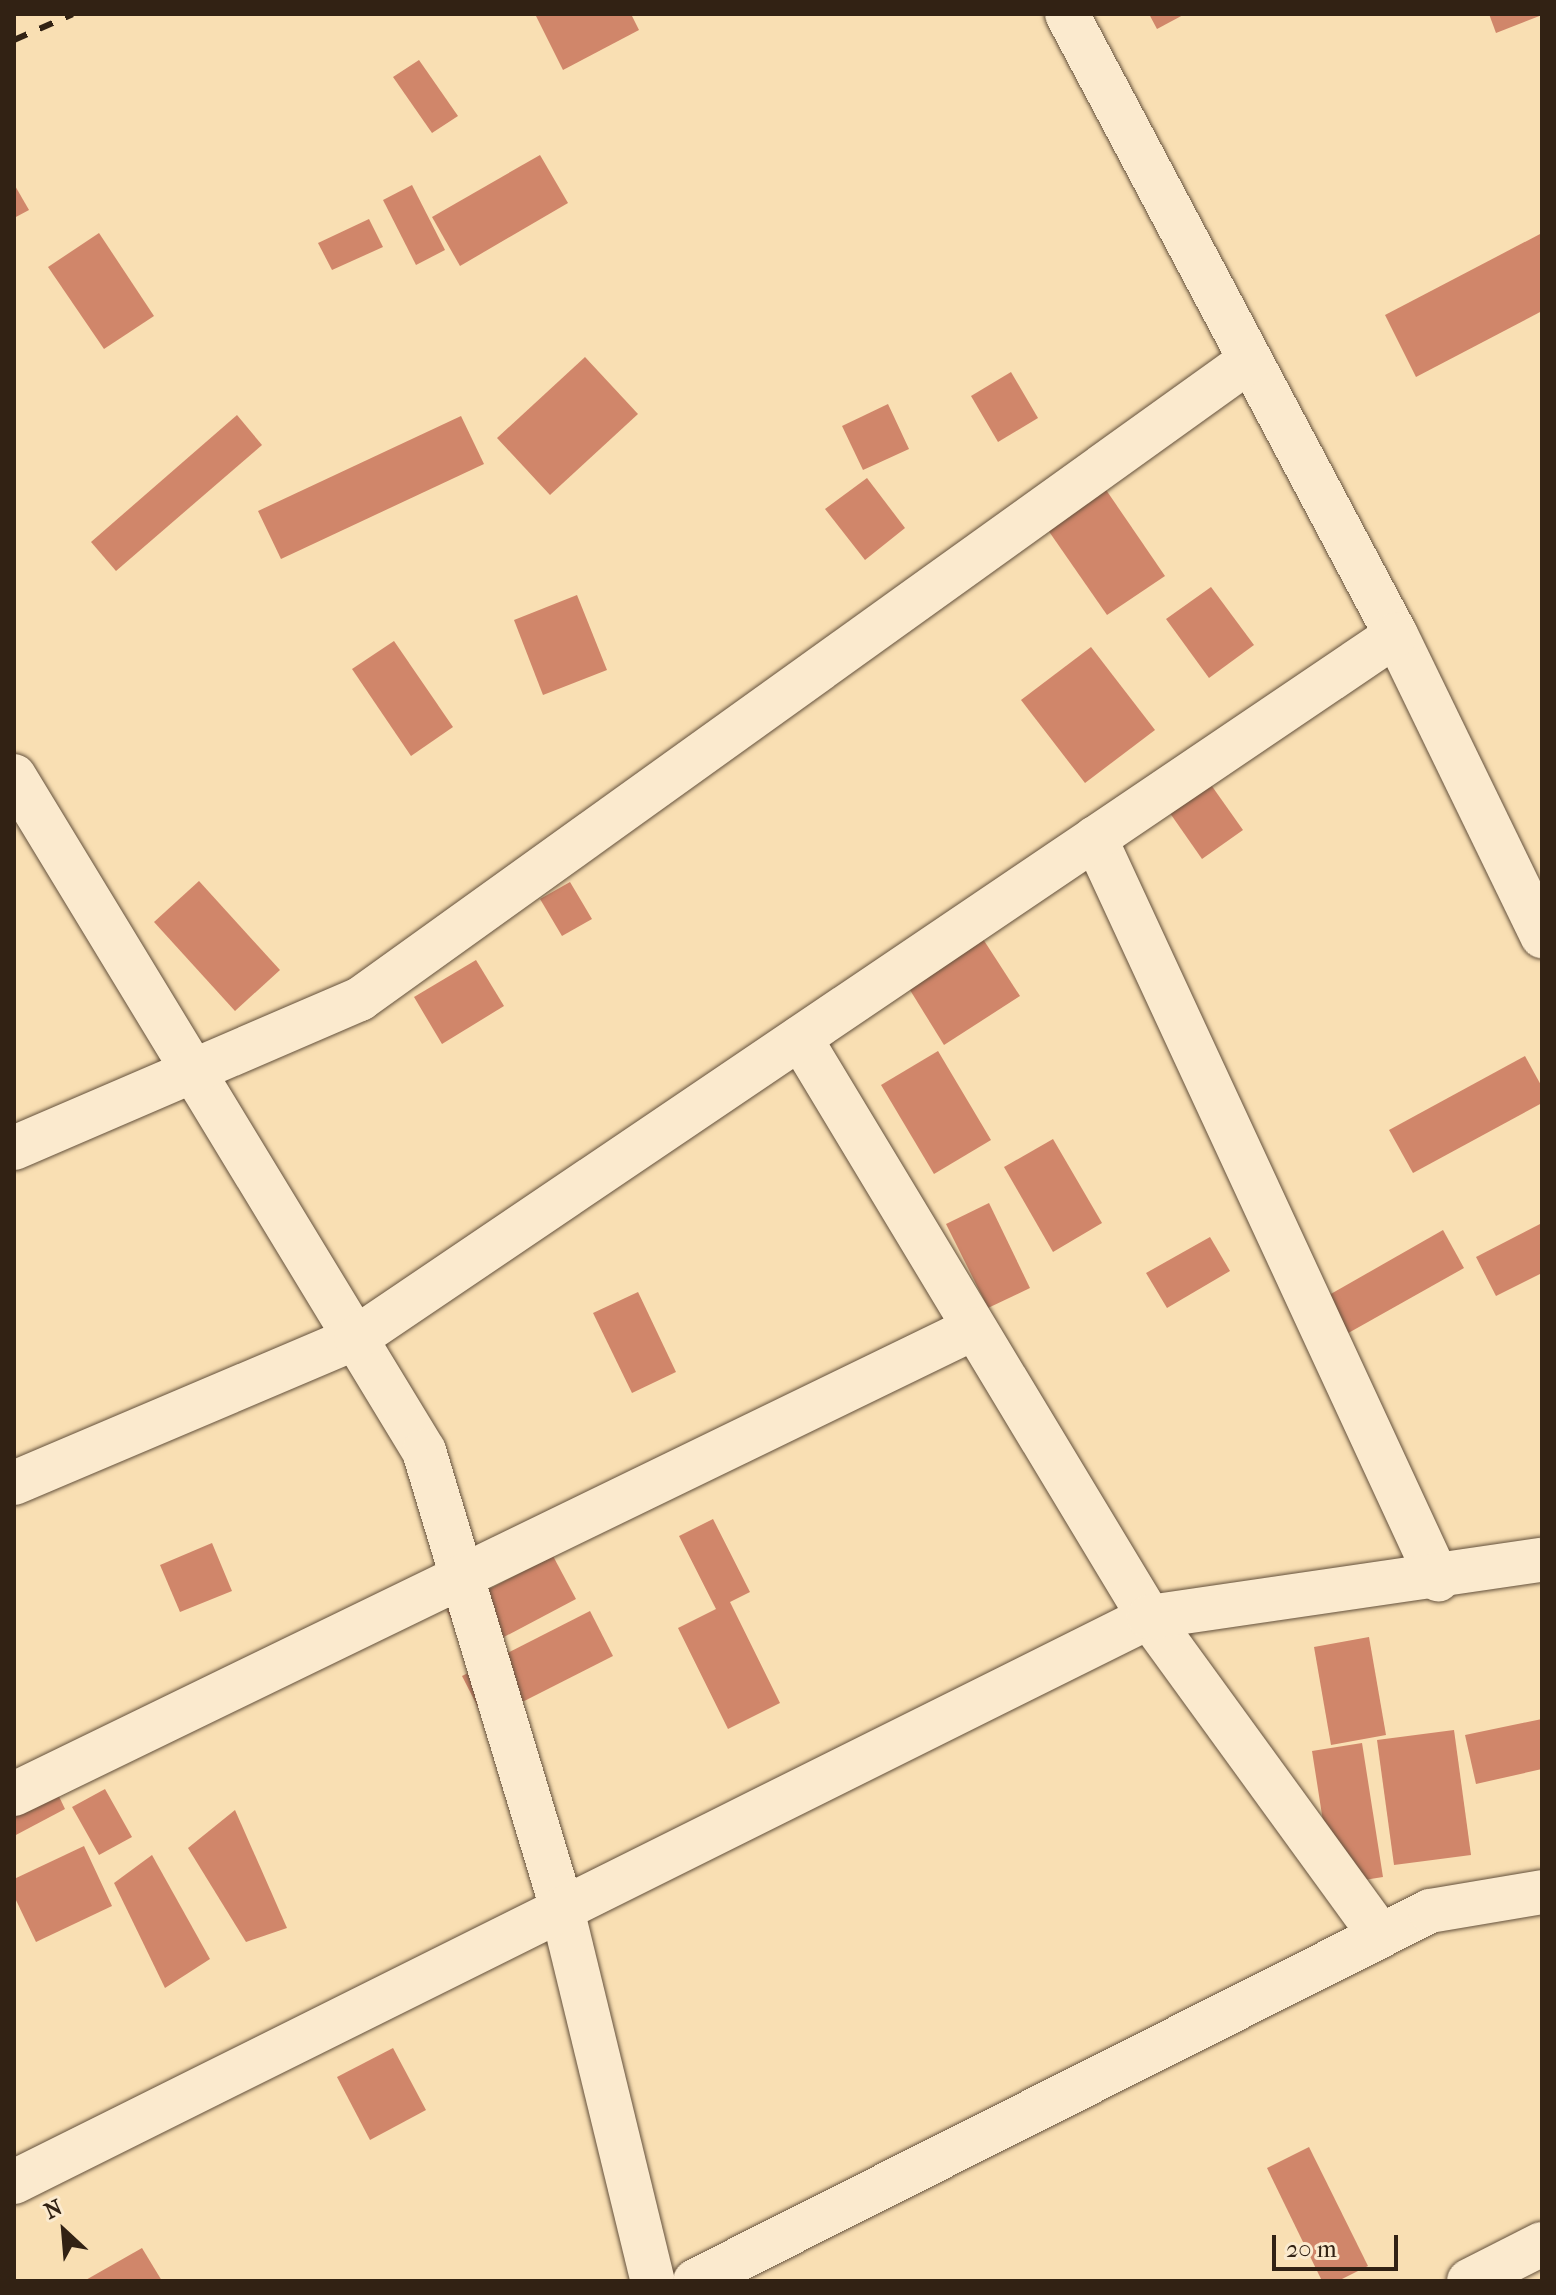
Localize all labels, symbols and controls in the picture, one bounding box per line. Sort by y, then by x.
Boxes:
north arrow [24,2191,104,2271]
text: N [40,2194,67,2225]
scale bar [1276,2219,1402,2269]
text: 20 m [1286,2235,1337,2263]

